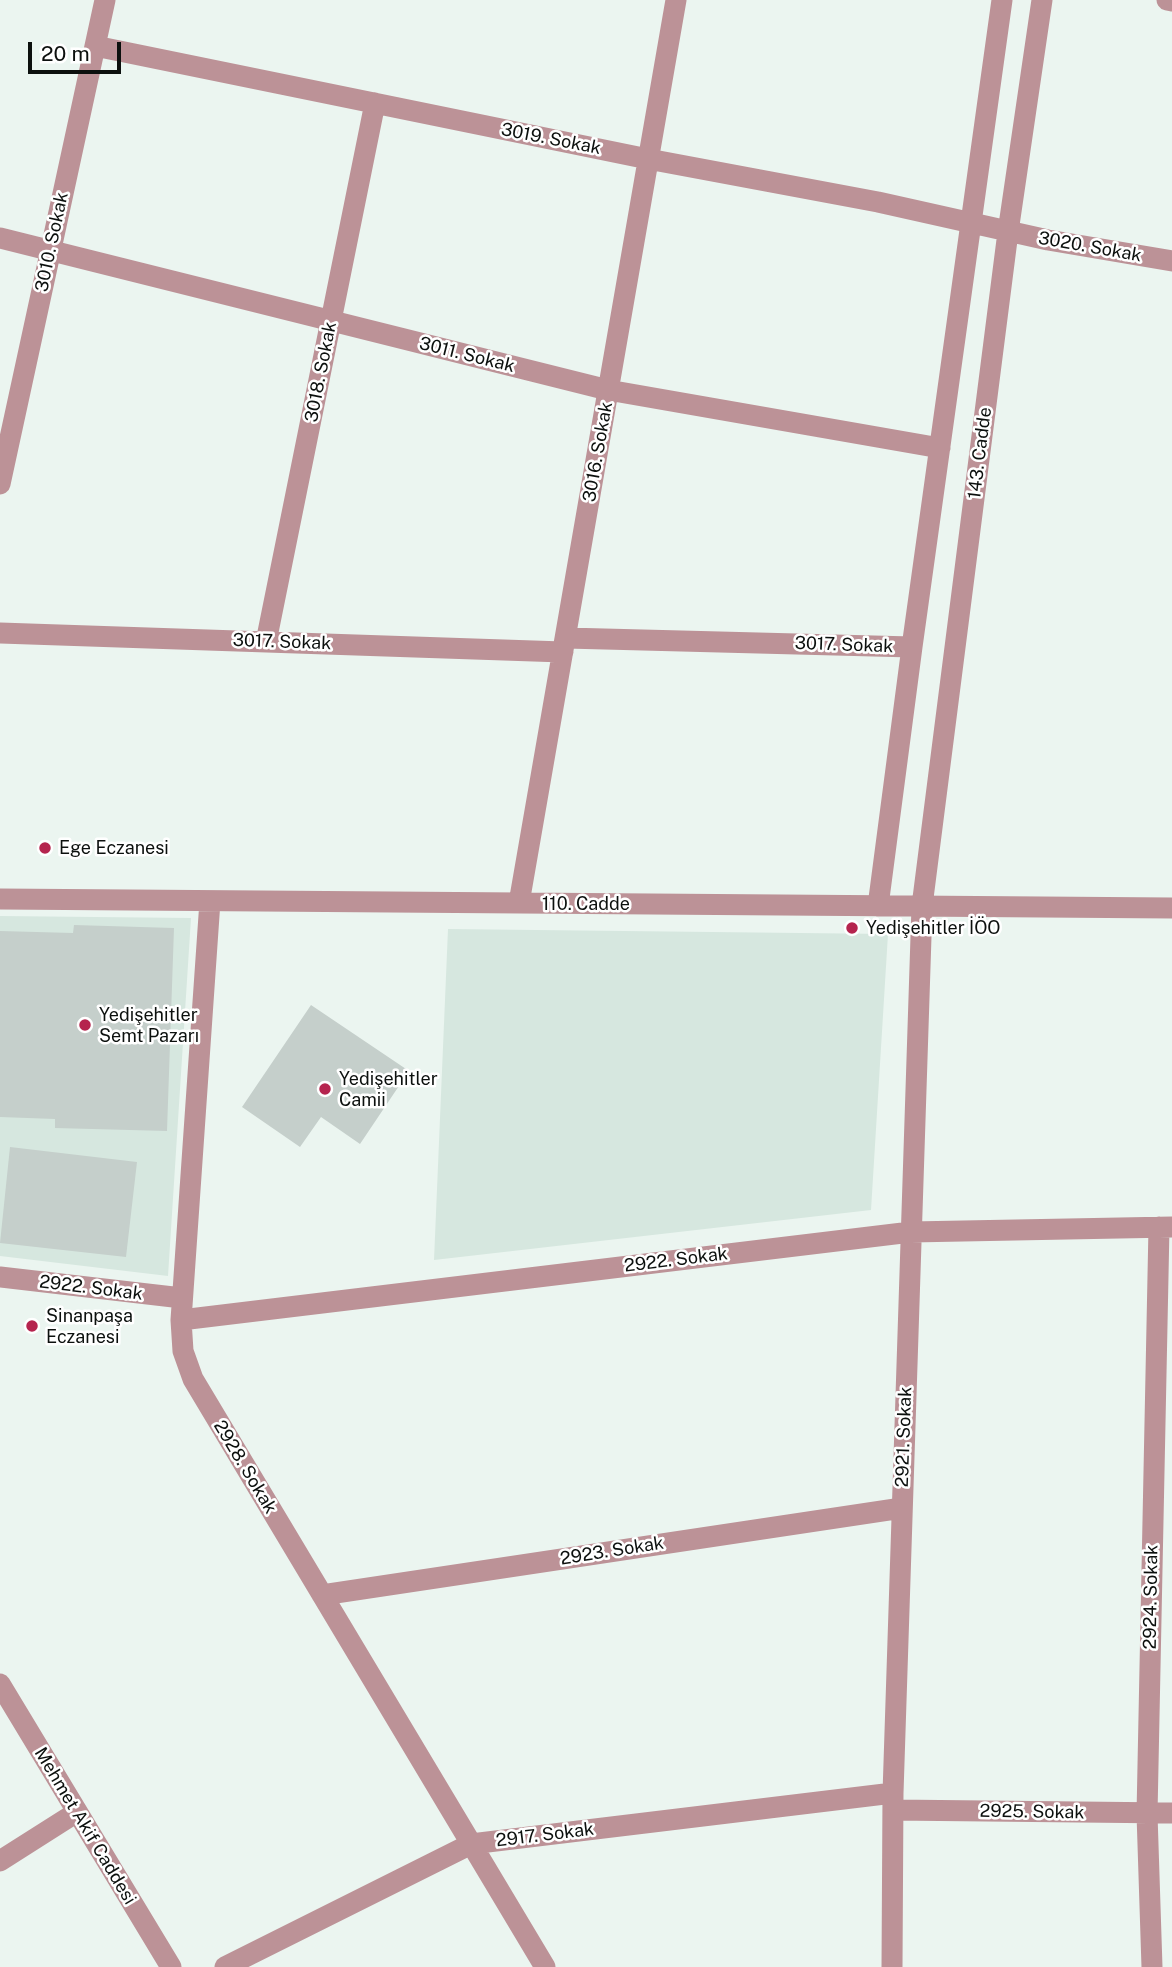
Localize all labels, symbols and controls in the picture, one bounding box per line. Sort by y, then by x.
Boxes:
scale bar [32,28,124,72]
text: 20 m [41,41,90,66]
street label: 3019. Sokak [499,119,603,159]
street label: 3010. Sokak [31,190,73,294]
street label: 3020. Sokak [1037,227,1143,267]
street label: 3018. Sokak [301,320,341,424]
street label: 3011. Sokak [417,333,517,377]
street label: 3016. Sokak [579,400,617,504]
street label: 143. Cadde [964,406,996,500]
street label: 3017. Sokak [232,629,332,655]
street label: 3017. Sokak [794,632,894,658]
place label: Ege Eczanesi [59,837,169,859]
marker: Ege Eczanesi [37,840,53,856]
street label: 110. Cadde [542,893,630,915]
place label: Yedişehitler İÖO [866,917,1001,939]
marker: Yedişehitler İÖO [844,920,860,936]
place label: Yedişehitler Semt Pazarı [99,1004,199,1046]
marker: Yedişehitler Semt Pazarı [77,1017,93,1033]
place label: Yedişehitler Camii [339,1068,438,1110]
marker: Yedişehitler Camii [317,1081,333,1097]
street label: 2922. Sokak [623,1243,729,1277]
street label: 2922. Sokak [38,1271,144,1305]
place label: Sinanpaşa Eczanesi [46,1305,133,1348]
marker: Sinanpaşa Eczanesi [24,1318,40,1334]
street label: 2921. Sokak [891,1386,917,1488]
street label: 2928. Sokak [209,1416,281,1518]
street label: 2923. Sokak [559,1532,665,1570]
street label: 2924. Sokak [1139,1545,1163,1649]
street label: Mehmet Akif Caddesi [30,1744,140,1908]
street label: 2925. Sokak [979,1800,1085,1824]
street label: 2917. Sokak [495,1818,595,1852]

